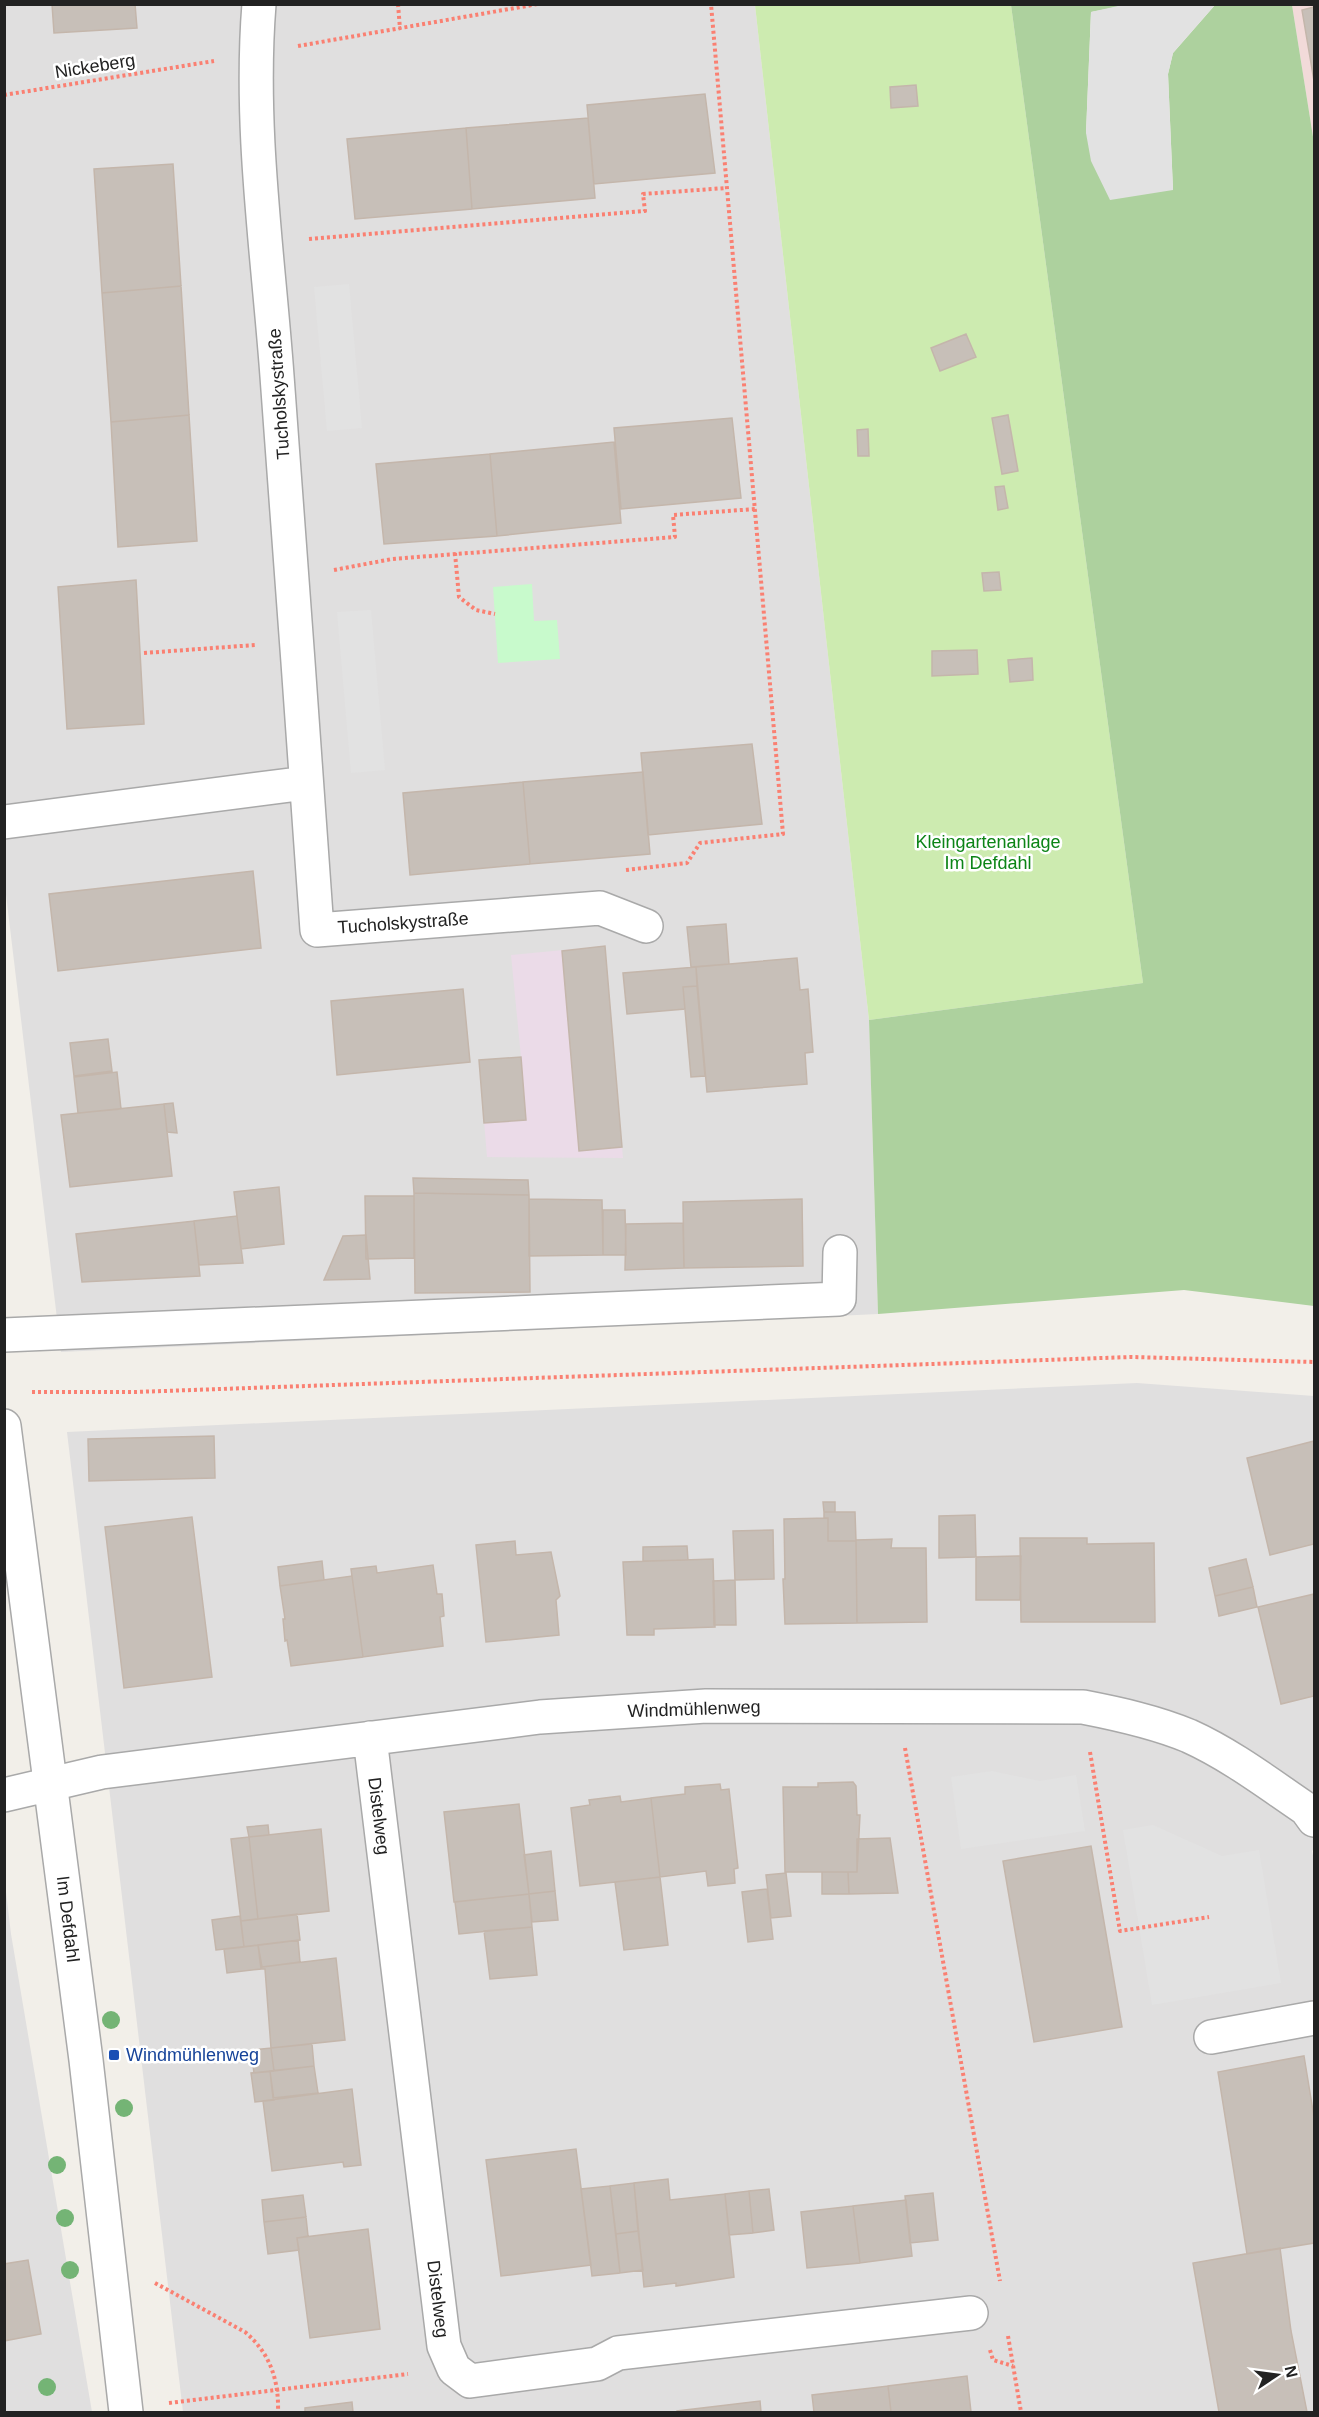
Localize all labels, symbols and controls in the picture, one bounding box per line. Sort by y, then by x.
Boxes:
street label: Nickeberg [53,50,137,82]
street label: Tucholskystraße [264,328,294,460]
park label: Kleingartenanlage Im Defdahl [915,832,1061,873]
street label: Tucholskystraße [337,908,469,938]
street label: Windmühlenweg [627,1697,761,1721]
street label: Distelweg [364,1776,394,1856]
street label: Im Defdahl [53,1875,83,1963]
place label: Windmühlenweg [126,2045,259,2065]
marker: Windmühlenweg [107,2048,121,2062]
street label: Distelweg [423,2259,453,2339]
north arrow [1247,2345,1307,2405]
text: N [1282,2364,1301,2379]

